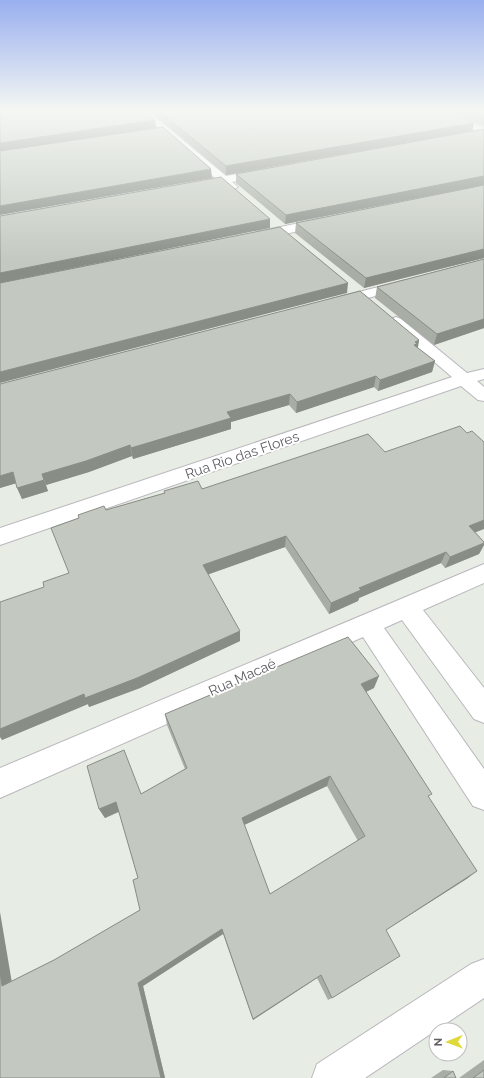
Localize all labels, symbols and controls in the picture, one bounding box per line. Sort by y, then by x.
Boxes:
street label: Rua Rio das Flores [183,428,301,482]
street label: Rua Macaé [206,655,278,699]
north arrow [428,1022,468,1062]
text: N [432,1038,445,1046]

